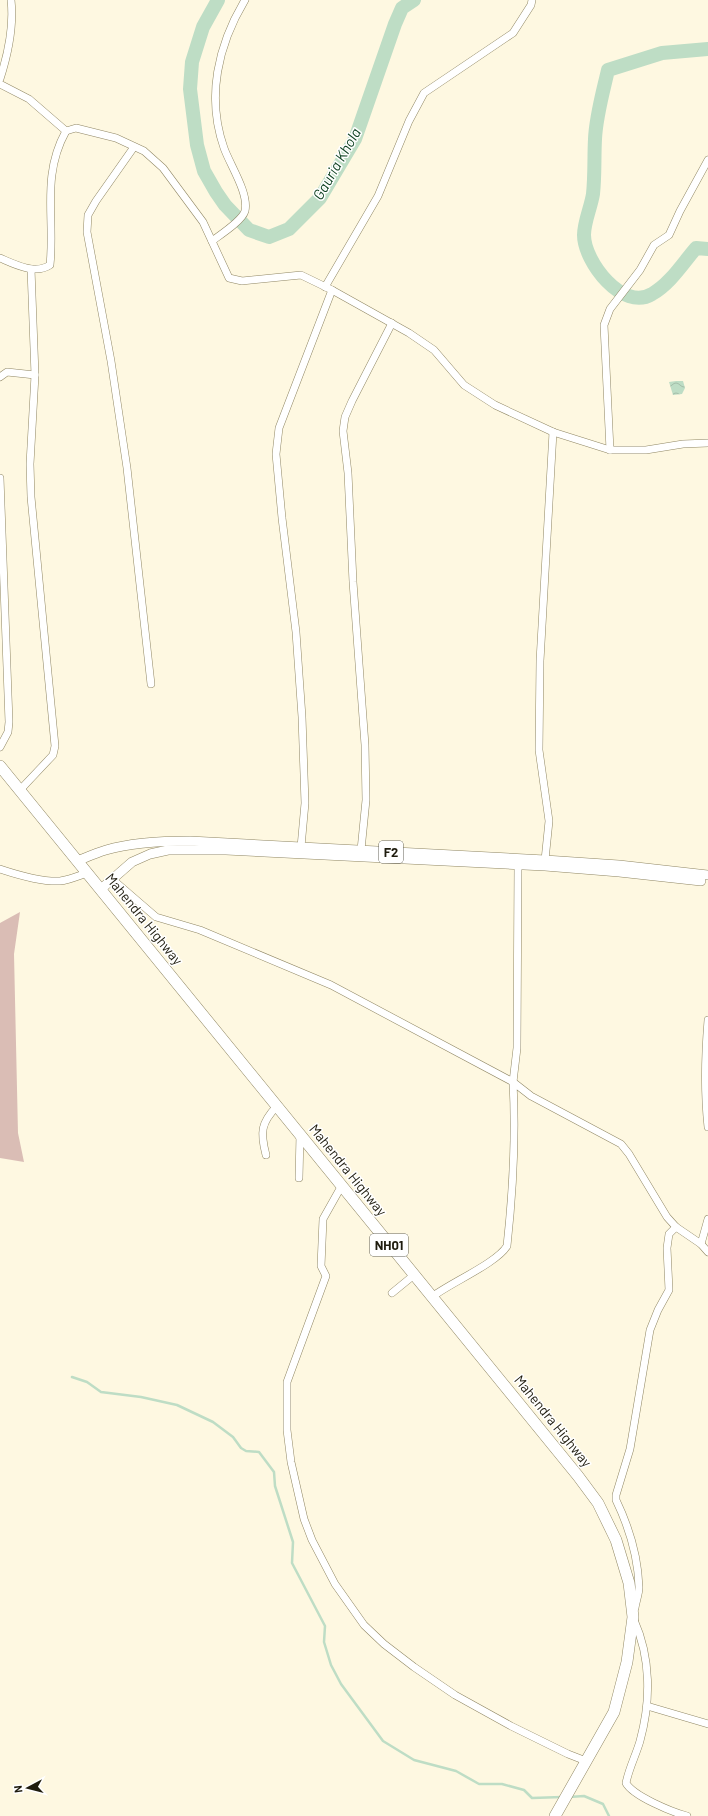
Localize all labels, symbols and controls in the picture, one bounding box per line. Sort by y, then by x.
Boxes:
water label: Gauria Khola [308,124,364,203]
road number: F2 [379,841,403,863]
street label: Mahendra Highway [102,869,187,968]
street label: Mahendra Highway [306,1120,391,1219]
road number: NH01 [370,1234,408,1256]
street label: Mahendra Highway [511,1371,596,1470]
north arrow [8,1768,48,1808]
text: N [11,1785,24,1794]

